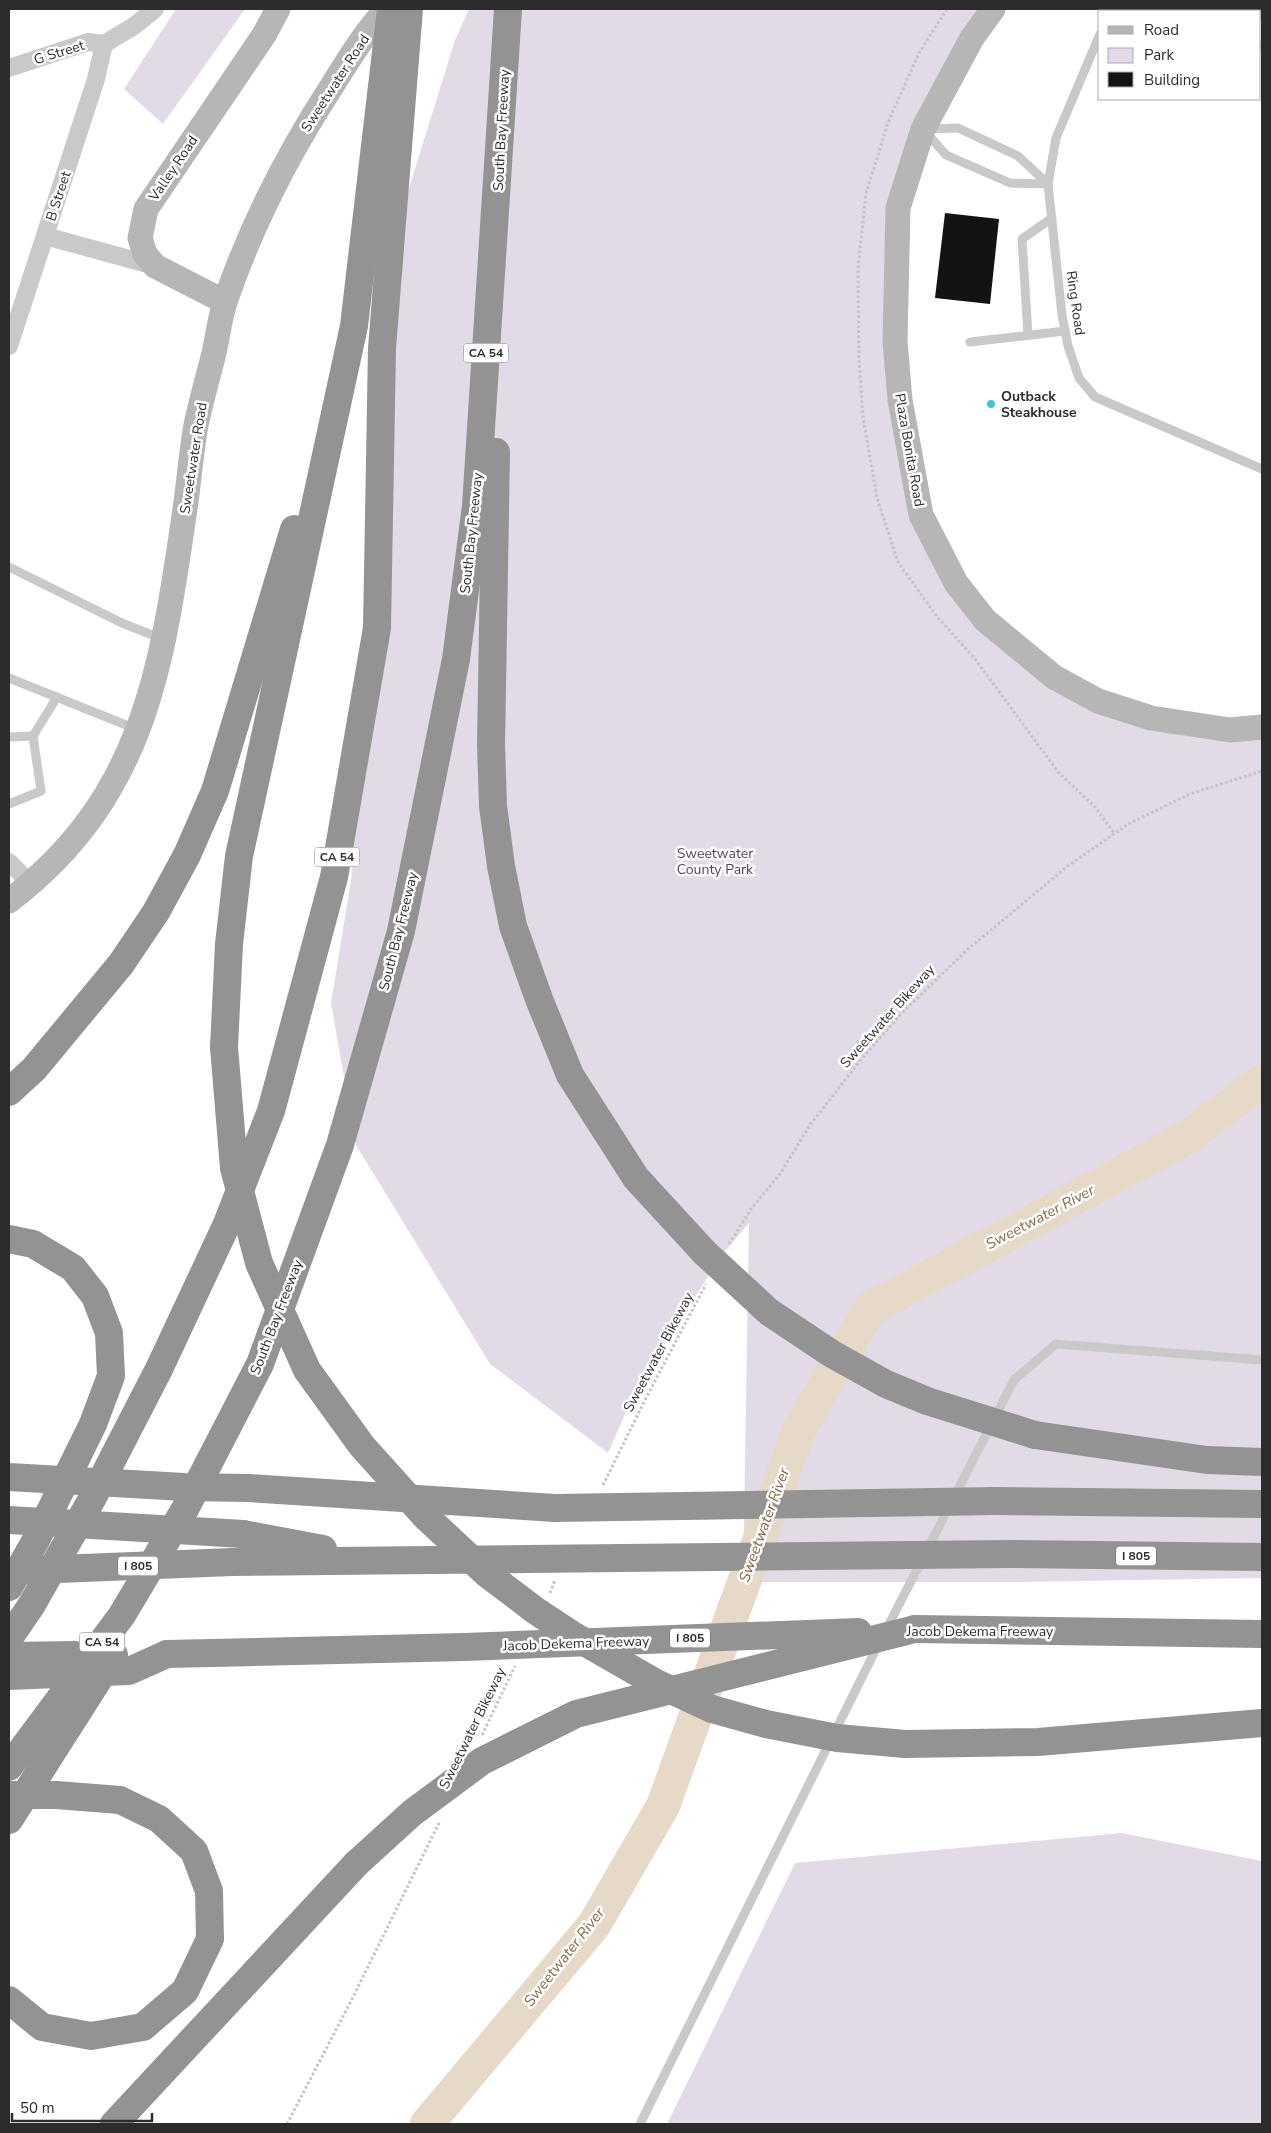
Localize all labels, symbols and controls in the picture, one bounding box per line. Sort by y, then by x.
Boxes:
legend [1098,10,1261,100]
text: Road [1144,20,1179,40]
street label: Sweetwater Road [297,31,374,136]
street label: G Street [32,36,87,69]
text: Park [1144,45,1174,65]
street label: South Bay Freeway [489,68,514,191]
text: Building [1144,70,1200,90]
street label: Valley Road [144,132,202,206]
street label: B Street [42,169,75,223]
street label: Ring Road [1062,270,1089,337]
road number: CA 54 [464,343,508,362]
place label: Outback Steakhouse [1001,387,1077,422]
street label: Plaza Bonita Road [890,392,929,508]
marker: Outback Steakhouse [985,398,997,410]
street label: Sweetwater Road [175,401,212,515]
street label: South Bay Freeway [456,471,487,595]
park label: Sweetwater County Park [677,844,754,879]
road number: CA 54 [314,848,360,866]
street label: South Bay Freeway [375,869,423,992]
street label: Sweetwater Bikeway [836,960,939,1072]
water label: Sweetwater River [982,1180,1098,1254]
street label: South Bay Freeway [246,1256,307,1377]
street label: Sweetwater Bikeway [619,1288,698,1415]
water label: Sweetwater River [734,1465,794,1585]
road number: I 805 [1116,1546,1156,1565]
road number: I 805 [118,1556,158,1575]
street label: Jacob Dekema Freeway [906,1622,1054,1641]
road number: I 805 [670,1629,710,1648]
street label: Jacob Dekema Freeway [502,1631,650,1656]
road number: CA 54 [80,1632,124,1651]
street label: Sweetwater Bikeway [435,1664,511,1792]
water label: Sweetwater River [519,1903,609,2011]
scale bar [12,2090,152,2122]
text: 50 m [20,2098,55,2118]

